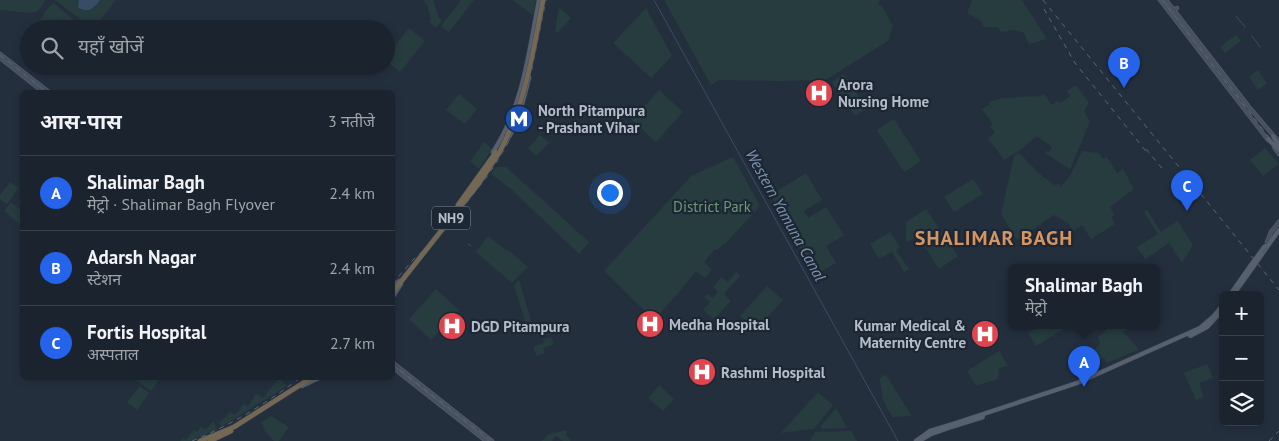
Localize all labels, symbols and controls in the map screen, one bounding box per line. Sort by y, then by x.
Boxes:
search box [20,20,395,75]
icon: search [38,34,66,62]
text: यहाँ खोजें [78,34,144,58]
pin: B [1108,47,1140,88]
place label: Arora Nursing Home [838,75,929,111]
hospital icon: Arora Nursing Home [804,78,834,108]
place label: North Pitampura - Prashant Vihar [538,101,645,137]
metro station icon: North Pitampura - Prashant Vihar [504,104,534,134]
text: आस-पास [40,108,122,135]
text: 3 नतीजे [328,111,375,131]
water label: Western Yamuna Canal [741,145,831,285]
text: Shalimar Bagh [87,170,205,194]
pin: C [1171,170,1203,211]
your location [597,180,623,206]
text: A [51,183,61,203]
text: 2.4 km [329,183,375,203]
text: मेट्रो · Shalimar Bagh Flyover [87,194,275,214]
park label: District Park [673,197,752,216]
road number: NH9 [432,207,470,230]
district label: SHALIMAR BAGH [915,225,1073,251]
text: Adarsh Nagar [87,245,196,269]
text: B [51,258,61,278]
text: 2.4 km [329,258,375,278]
popup [1008,264,1160,329]
text: स्टेशन [87,269,121,289]
text: Shalimar Bagh [1025,273,1143,297]
map controls [1219,291,1264,426]
button: + [1219,291,1264,336]
text: मेट्रो [1025,297,1047,317]
hospital icon: Medha Hospital [635,309,665,339]
hospital icon: DGD Pitampura [437,311,467,341]
place label: Medha Hospital [669,315,770,334]
place label: Kumar Medical & Maternity Centre [854,316,966,352]
place label: DGD Pitampura [471,317,569,336]
hospital icon: Kumar Medical & Maternity Centre [970,319,1000,349]
text: Fortis Hospital [87,320,206,344]
text: C [52,333,60,353]
text: 2.7 km [330,333,375,353]
button: − [1219,336,1264,381]
text: अस्पताल [87,344,139,364]
pin: A [1068,346,1100,387]
hospital icon: Rashmi Hospital [687,357,717,387]
place label: Rashmi Hospital [721,363,826,382]
button: layers [1219,381,1264,426]

